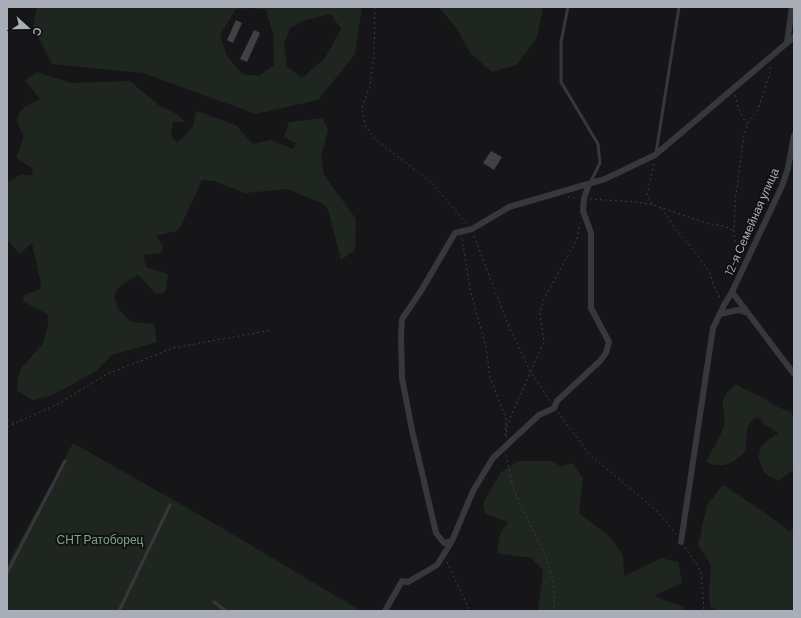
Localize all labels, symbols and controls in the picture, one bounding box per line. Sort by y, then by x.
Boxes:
north arrow [8,8,48,48]
text: С [30,26,45,38]
street label: 12-я Семейная улица [721,165,782,278]
park label: СНТ Ратоборец [57,532,144,547]

